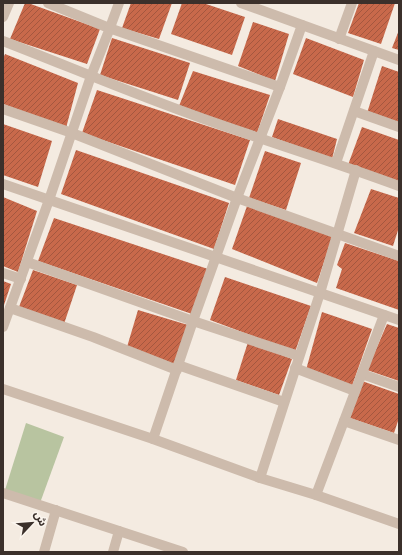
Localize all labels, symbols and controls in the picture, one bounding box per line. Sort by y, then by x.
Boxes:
north arrow [12,503,52,543]
text: ش [31,509,50,528]

